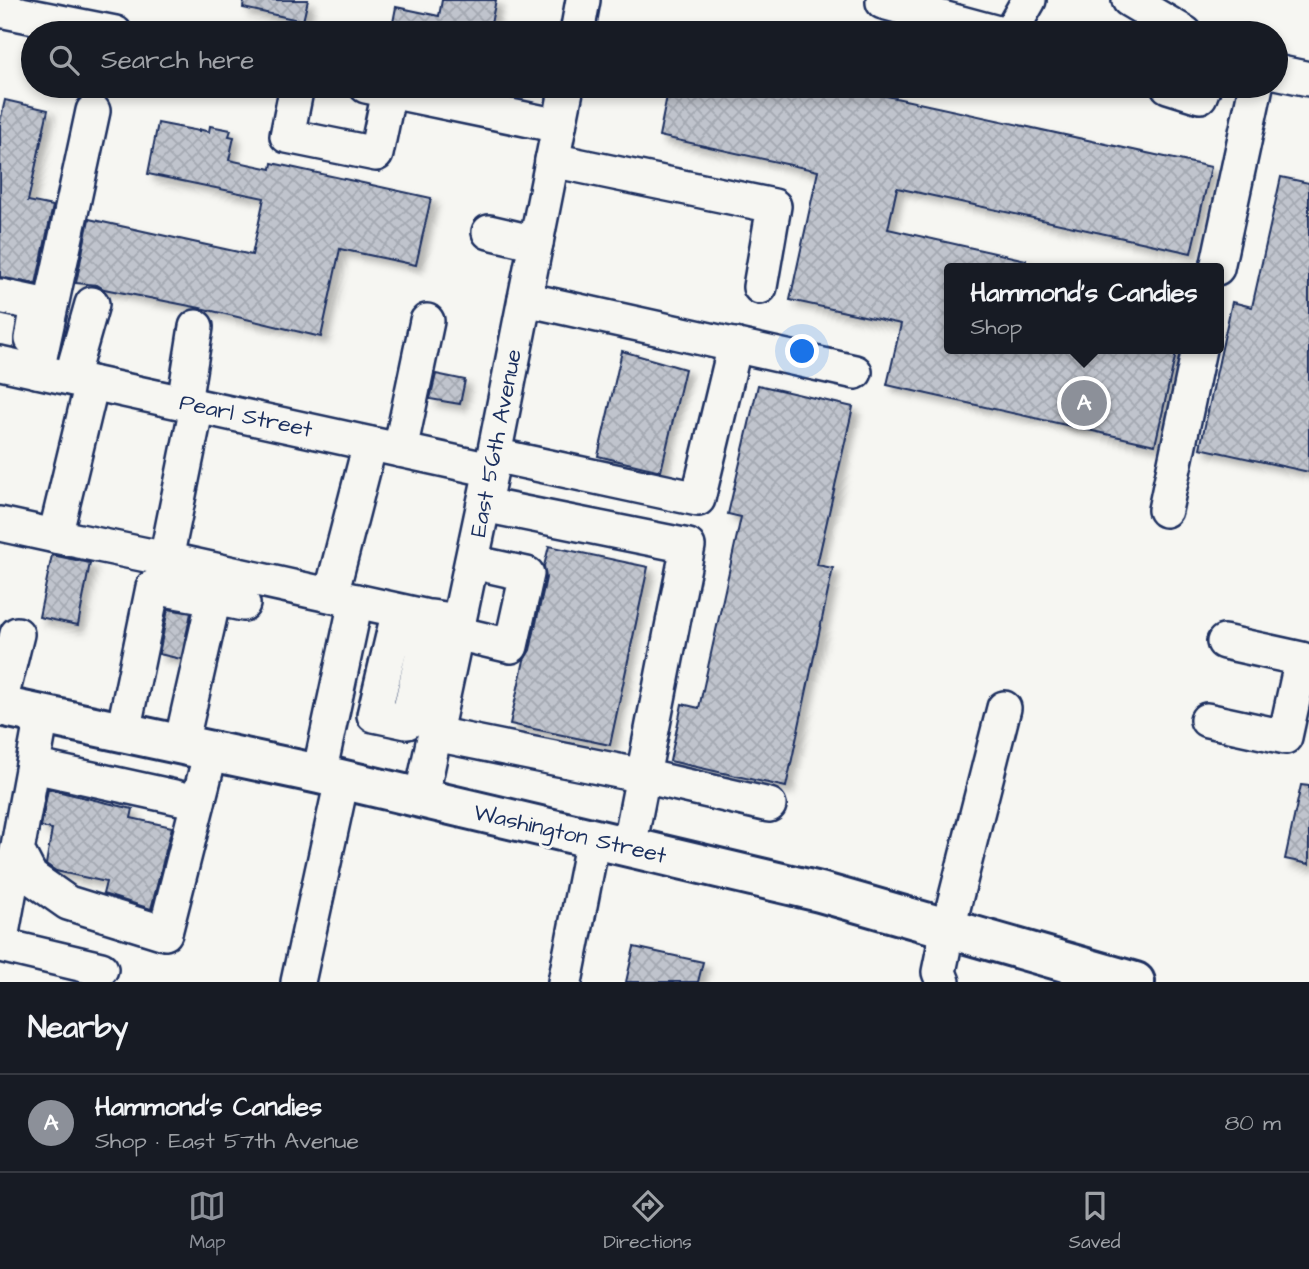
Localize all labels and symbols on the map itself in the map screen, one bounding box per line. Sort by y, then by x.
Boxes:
your location [785,334,819,368]
street label: East 56th Avenue [462,346,530,540]
pin: A [1061,377,1107,429]
street label: Pearl Street [177,386,316,446]
street label: Washington Street [470,796,670,873]

